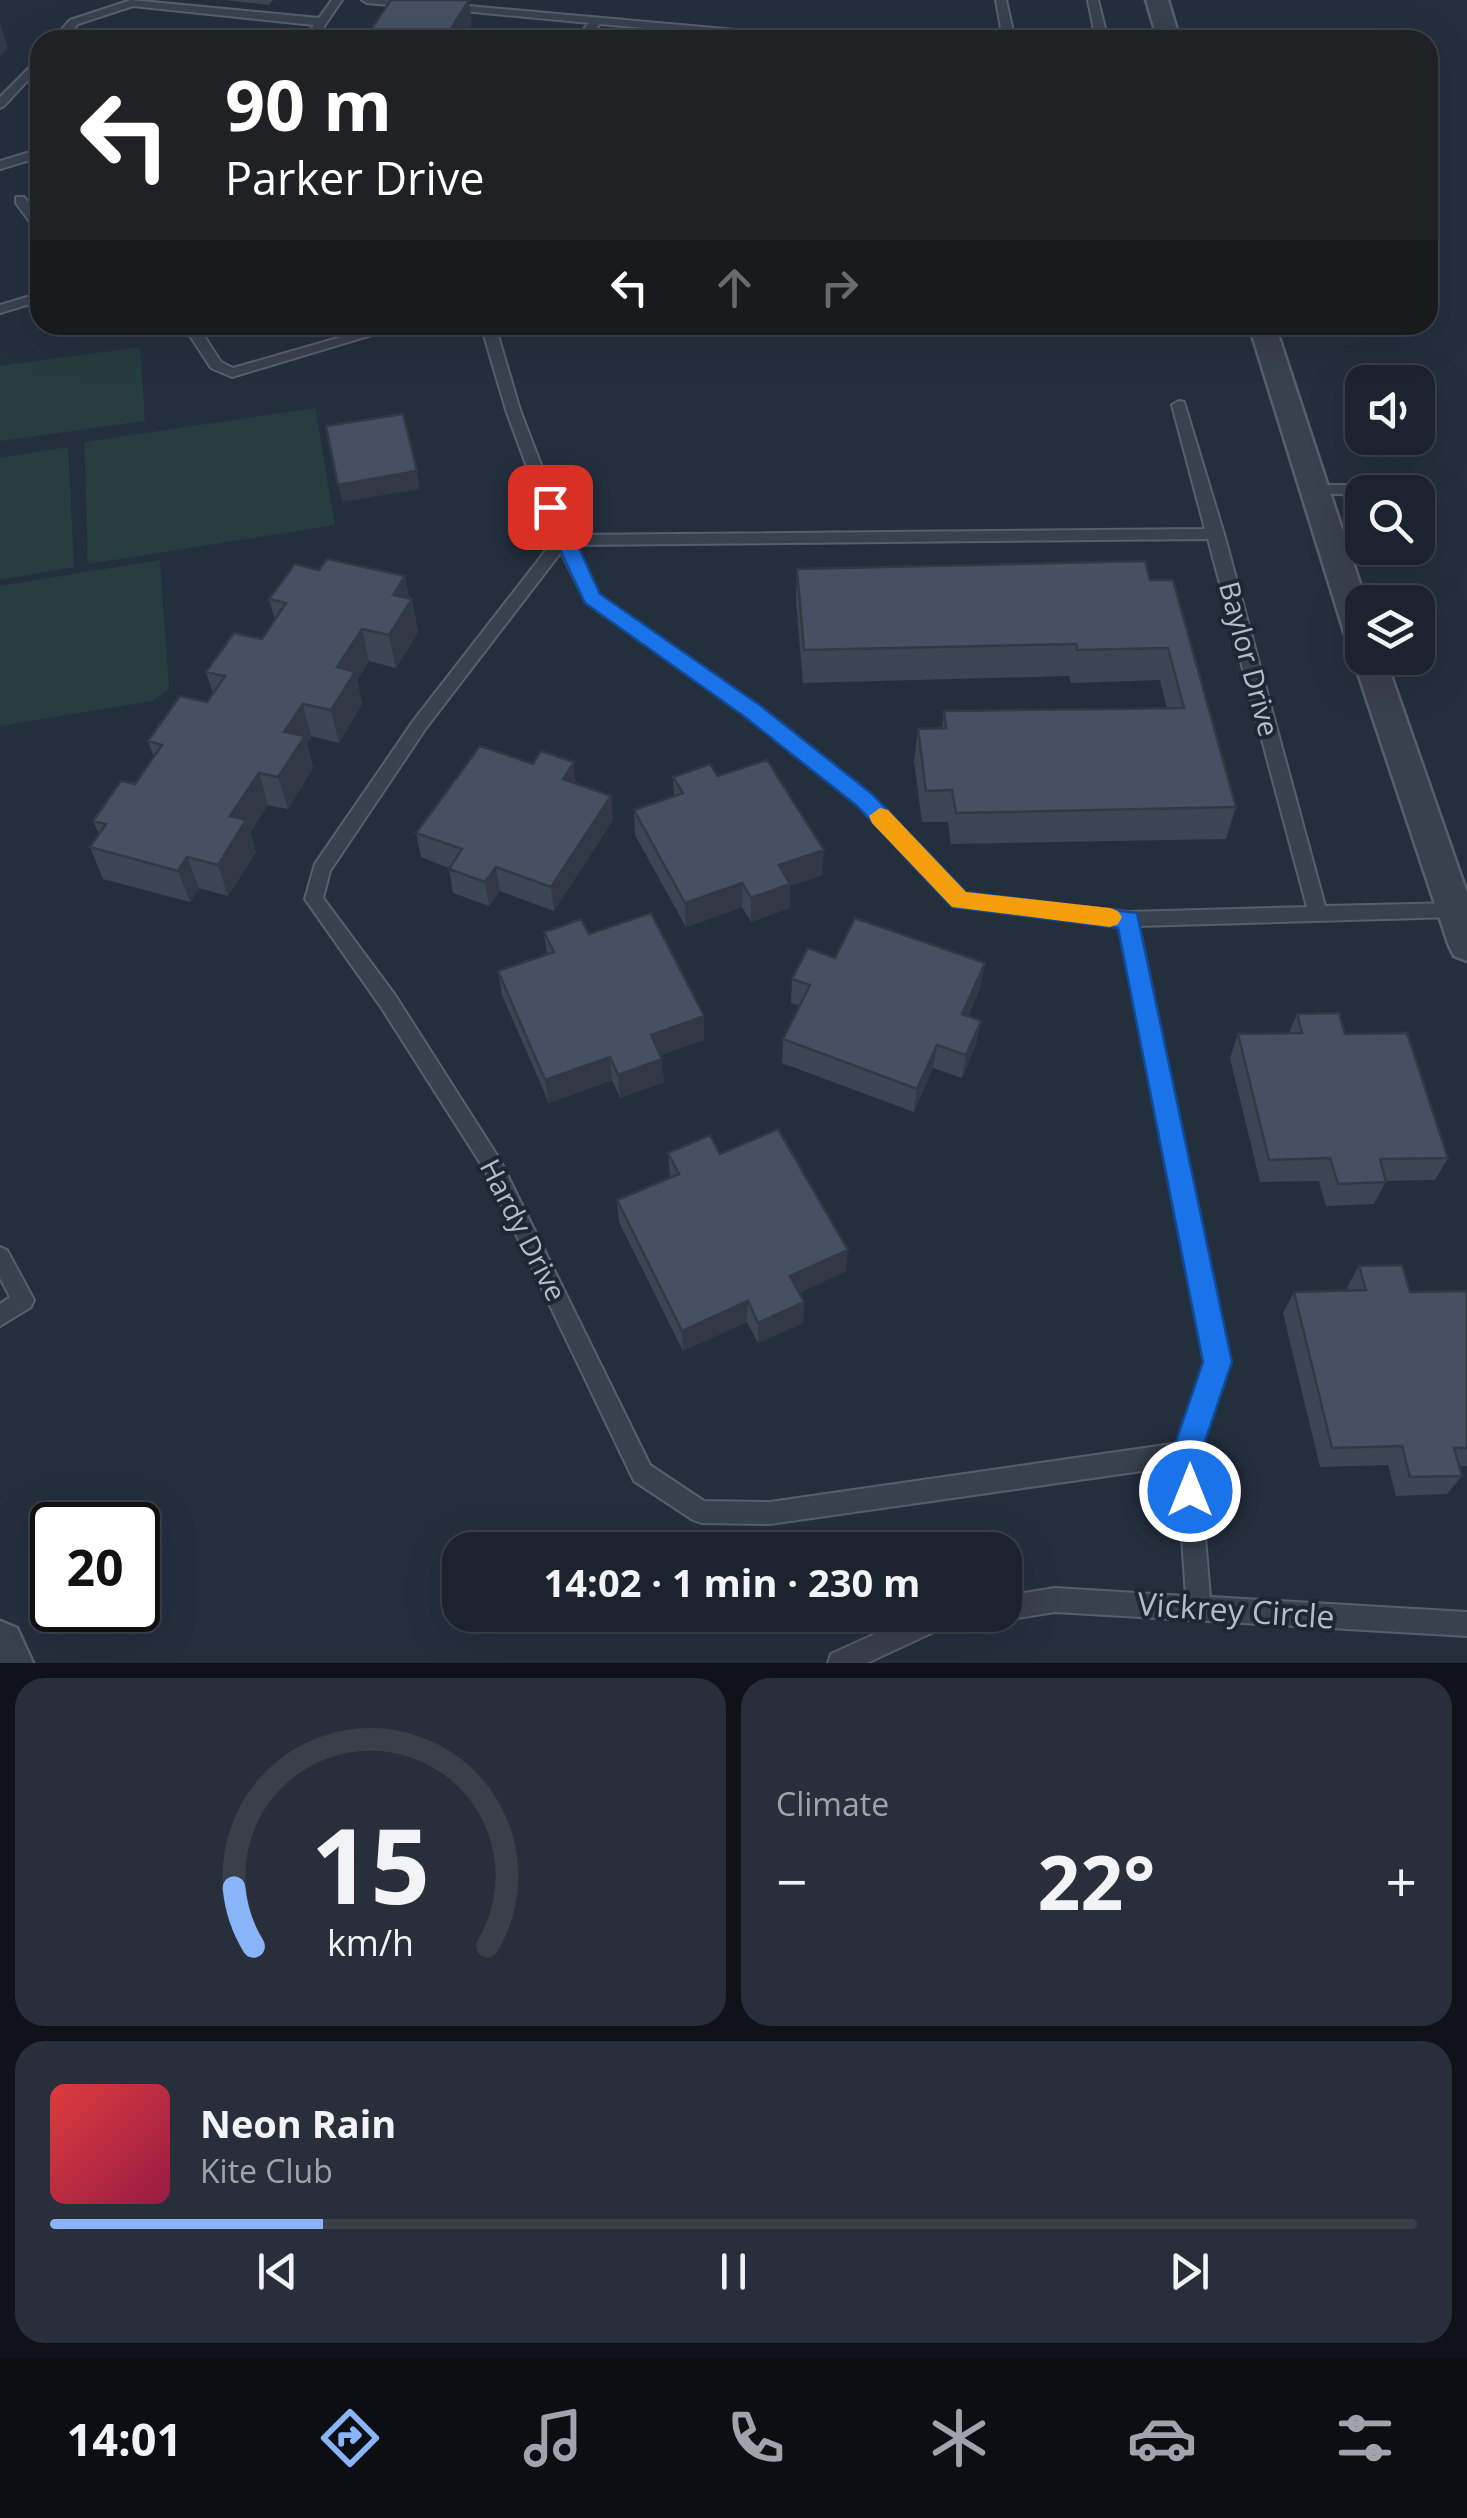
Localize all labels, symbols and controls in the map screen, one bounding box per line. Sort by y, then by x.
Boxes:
text: 90 m [225,56,392,152]
icon: left [60,70,190,200]
text: Parker Drive [225,147,485,208]
icon: left [602,260,657,315]
icon: ahead [707,260,762,315]
icon: right [812,260,867,315]
map controls [1345,365,1435,675]
button: sound [1345,365,1435,455]
pin [508,465,593,550]
button: search [1345,475,1435,565]
icon: arrive [523,480,578,535]
street label: Baylor Drive [1211,577,1289,740]
button: layers [1345,585,1435,675]
street label: Hardy Drive [472,1152,576,1307]
position arrow [1138,1439,1242,1543]
speed limit sign: 20 [30,1502,160,1632]
text: 14:02 · 1 min · 230 m [544,1556,920,1608]
street label: Vickrey Circle [1136,1581,1336,1638]
text: Climate [776,1782,889,1825]
text: 15 [311,1793,430,1934]
text: 22° [1038,1830,1155,1932]
text: − [776,1843,807,1918]
text: + [1386,1843,1417,1918]
text: km/h [327,1918,414,1966]
text: Neon Rain [200,2097,396,2149]
text: Kite Club [200,2149,333,2192]
icon: previous [250,2244,305,2299]
icon: pause [706,2244,761,2299]
icon: next [1162,2244,1217,2299]
icon: directions [315,2403,385,2473]
icon: music [518,2403,588,2473]
icon: phone [721,2403,791,2473]
icon: climate [924,2403,994,2473]
icon: car [1127,2403,1197,2473]
icon: filters [1330,2403,1400,2473]
text: 14:01 [67,2408,182,2469]

